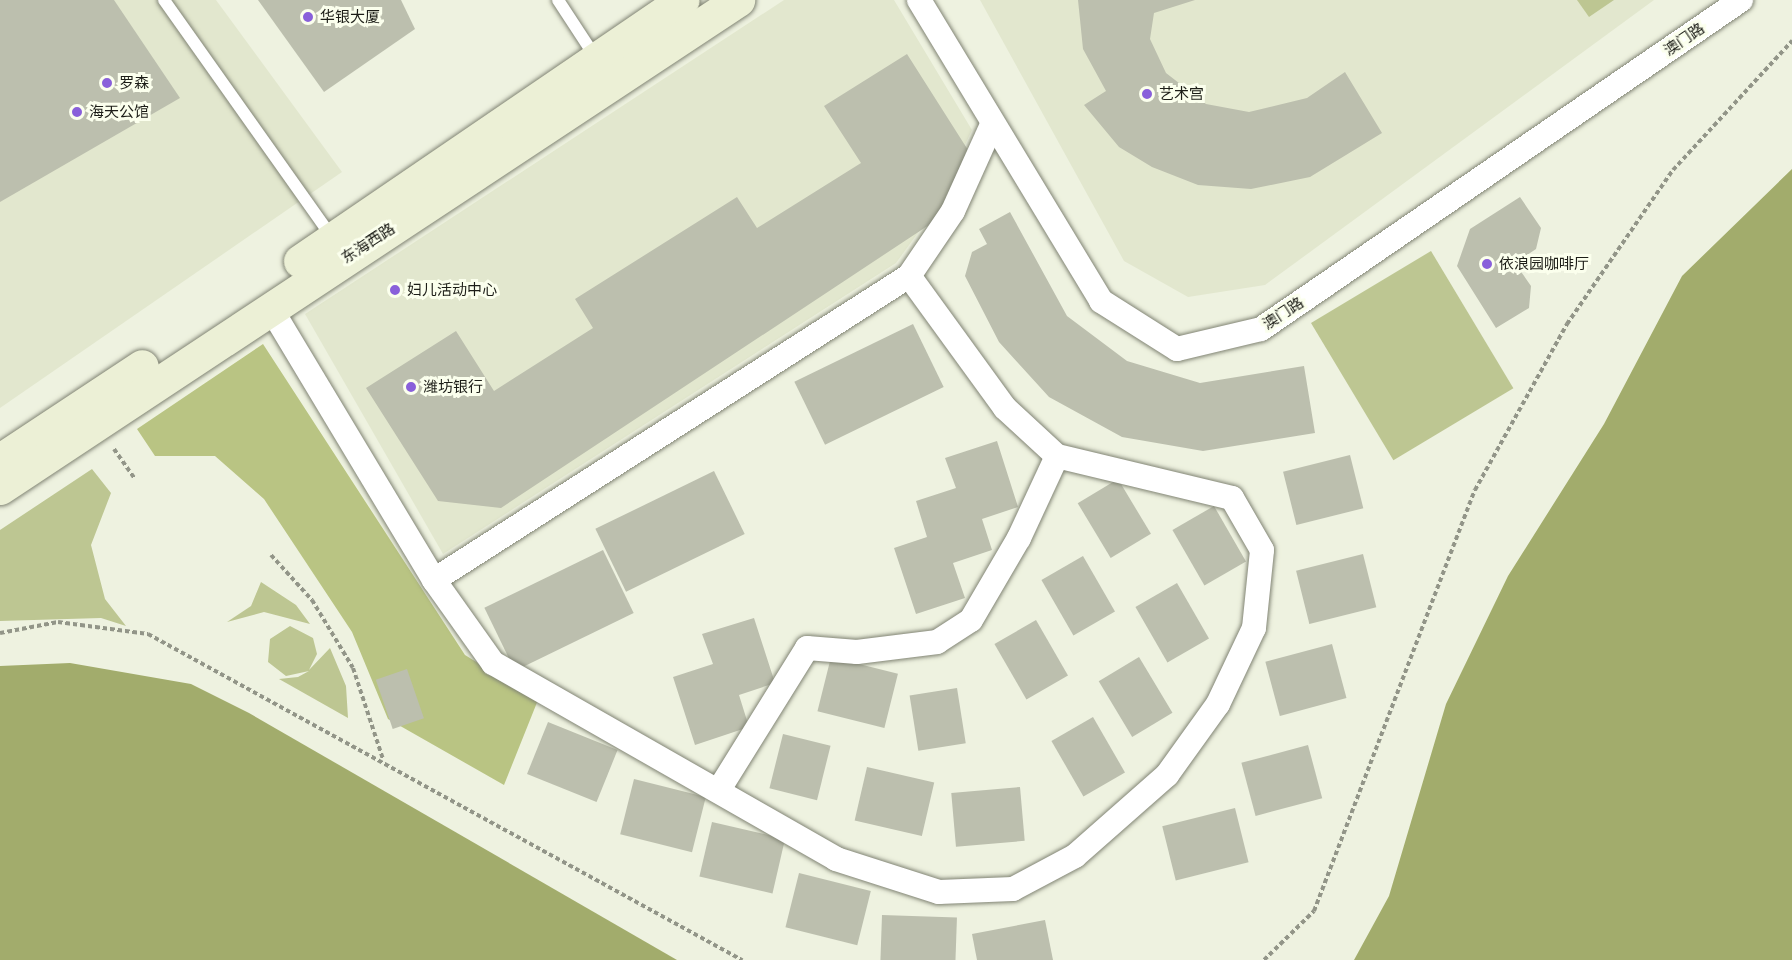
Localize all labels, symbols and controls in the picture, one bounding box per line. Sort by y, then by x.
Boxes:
place label: 华银大厦 [320,8,380,26]
marker: 华银大厦 [301,10,315,24]
street label: 澳门路 [1660,19,1708,59]
place label: 罗森 [119,74,149,92]
marker: 罗森 [100,76,114,90]
place label: 艺术宫 [1159,85,1204,103]
marker: 艺术宫 [1140,87,1154,101]
place label: 海天公馆 [89,103,149,121]
marker: 海天公馆 [70,105,84,119]
street label: 东海西路 [338,219,398,267]
place label: 依浪园咖啡厅 [1499,255,1589,273]
marker: 依浪园咖啡厅 [1480,257,1494,271]
place label: 妇儿活动中心 [407,281,497,299]
marker: 妇儿活动中心 [388,283,402,297]
street label: 澳门路 [1259,293,1307,333]
place label: 潍坊银行 [423,378,483,396]
marker: 潍坊银行 [404,380,418,394]

